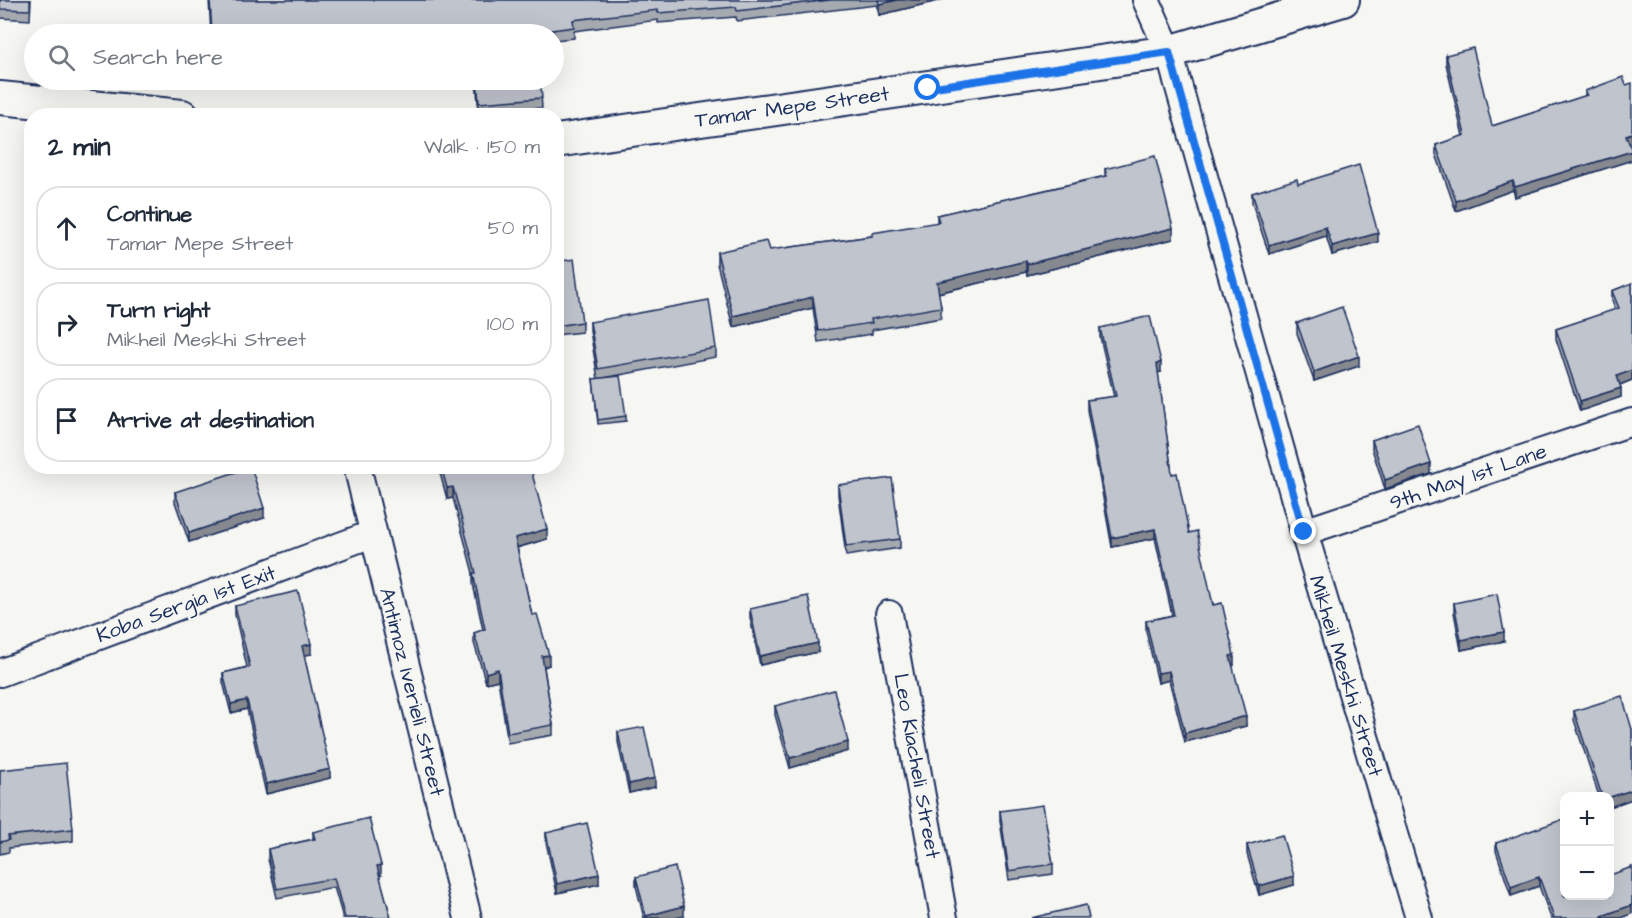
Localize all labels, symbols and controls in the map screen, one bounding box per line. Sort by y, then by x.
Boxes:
search box [24,24,564,90]
icon: search [45,41,78,74]
text: Search here [93,42,223,73]
route start [914,74,940,100]
street label: Tamar Mepe Street [693,79,892,136]
text: 2 min [48,129,110,165]
text: Walk · 150 m [424,133,540,161]
text: Continue [107,199,192,230]
icon: ahead [50,212,83,245]
text: 50 m [488,214,538,242]
text: Tamar Mepe Street [107,230,293,258]
text: Turn right [107,295,210,326]
icon: right [50,308,83,341]
text: 100 m [487,310,538,338]
text: Mikheil Meskhi Street [107,326,306,354]
icon: arrive [50,404,83,437]
text: Arrive at destination [107,405,314,436]
street label: 9th May 1st Lane [1386,437,1551,519]
route end [1290,518,1316,544]
street label: Koba Sergia 1st Exit [92,558,281,652]
street label: Mikheil Meskhi Street [1302,572,1391,781]
street label: Antimoz Iverieli Street [372,585,452,800]
street label: Leo Kiacheli Street [886,671,948,861]
map controls [1560,792,1614,900]
button: + [1560,792,1614,846]
button: − [1560,846,1614,900]

